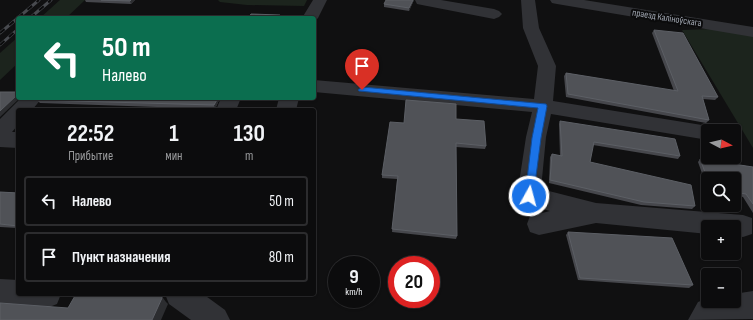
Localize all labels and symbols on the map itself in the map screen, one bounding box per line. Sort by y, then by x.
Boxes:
street label: праезд Каліноўскага [631,7,703,29]
pin [345,49,379,90]
north arrow [701,124,741,164]
position arrow [508,175,550,217]
speed limit sign: 20 [388,256,440,308]

